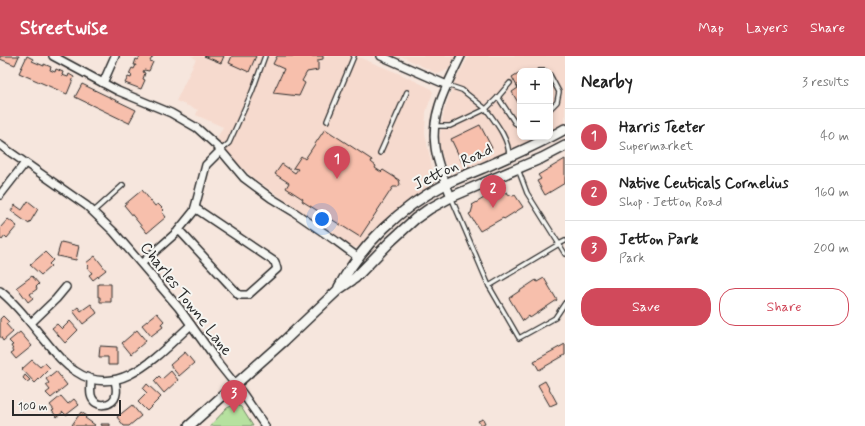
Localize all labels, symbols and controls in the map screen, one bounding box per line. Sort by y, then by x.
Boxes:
text: Streetwise [20,16,108,41]
text: Map [698,19,724,37]
text: Layers [746,19,788,37]
text: Share [810,19,845,37]
map controls [517,68,553,140]
button: + [517,68,553,104]
text: Nearby [581,71,633,93]
text: 3 results [802,74,849,91]
button: − [517,104,553,140]
text: Harris Teeter [619,118,705,138]
text: 1 [591,128,597,145]
text: 40 m [820,128,849,145]
text: Supermarket [619,138,693,155]
street label: Jetton Road [410,139,496,195]
pin: 1 [324,146,350,179]
text: Native Ceuticals Cornelius [619,174,789,194]
pin: 2 [480,175,506,208]
text: 2 [591,184,597,201]
text: 160 m [814,184,849,201]
text: Shop · Jetton Road [619,194,722,211]
your location [312,209,332,229]
text: Jetton Park [619,230,698,250]
street label: Charles Towne Lane [135,238,237,361]
text: 3 [591,240,597,257]
text: 200 m [814,240,849,257]
text: Park [619,250,645,267]
button: Save [581,288,711,326]
button: Share [719,288,849,326]
pin: 3 [221,380,247,413]
scale bar [12,398,121,417]
text: 100 m [18,400,48,414]

